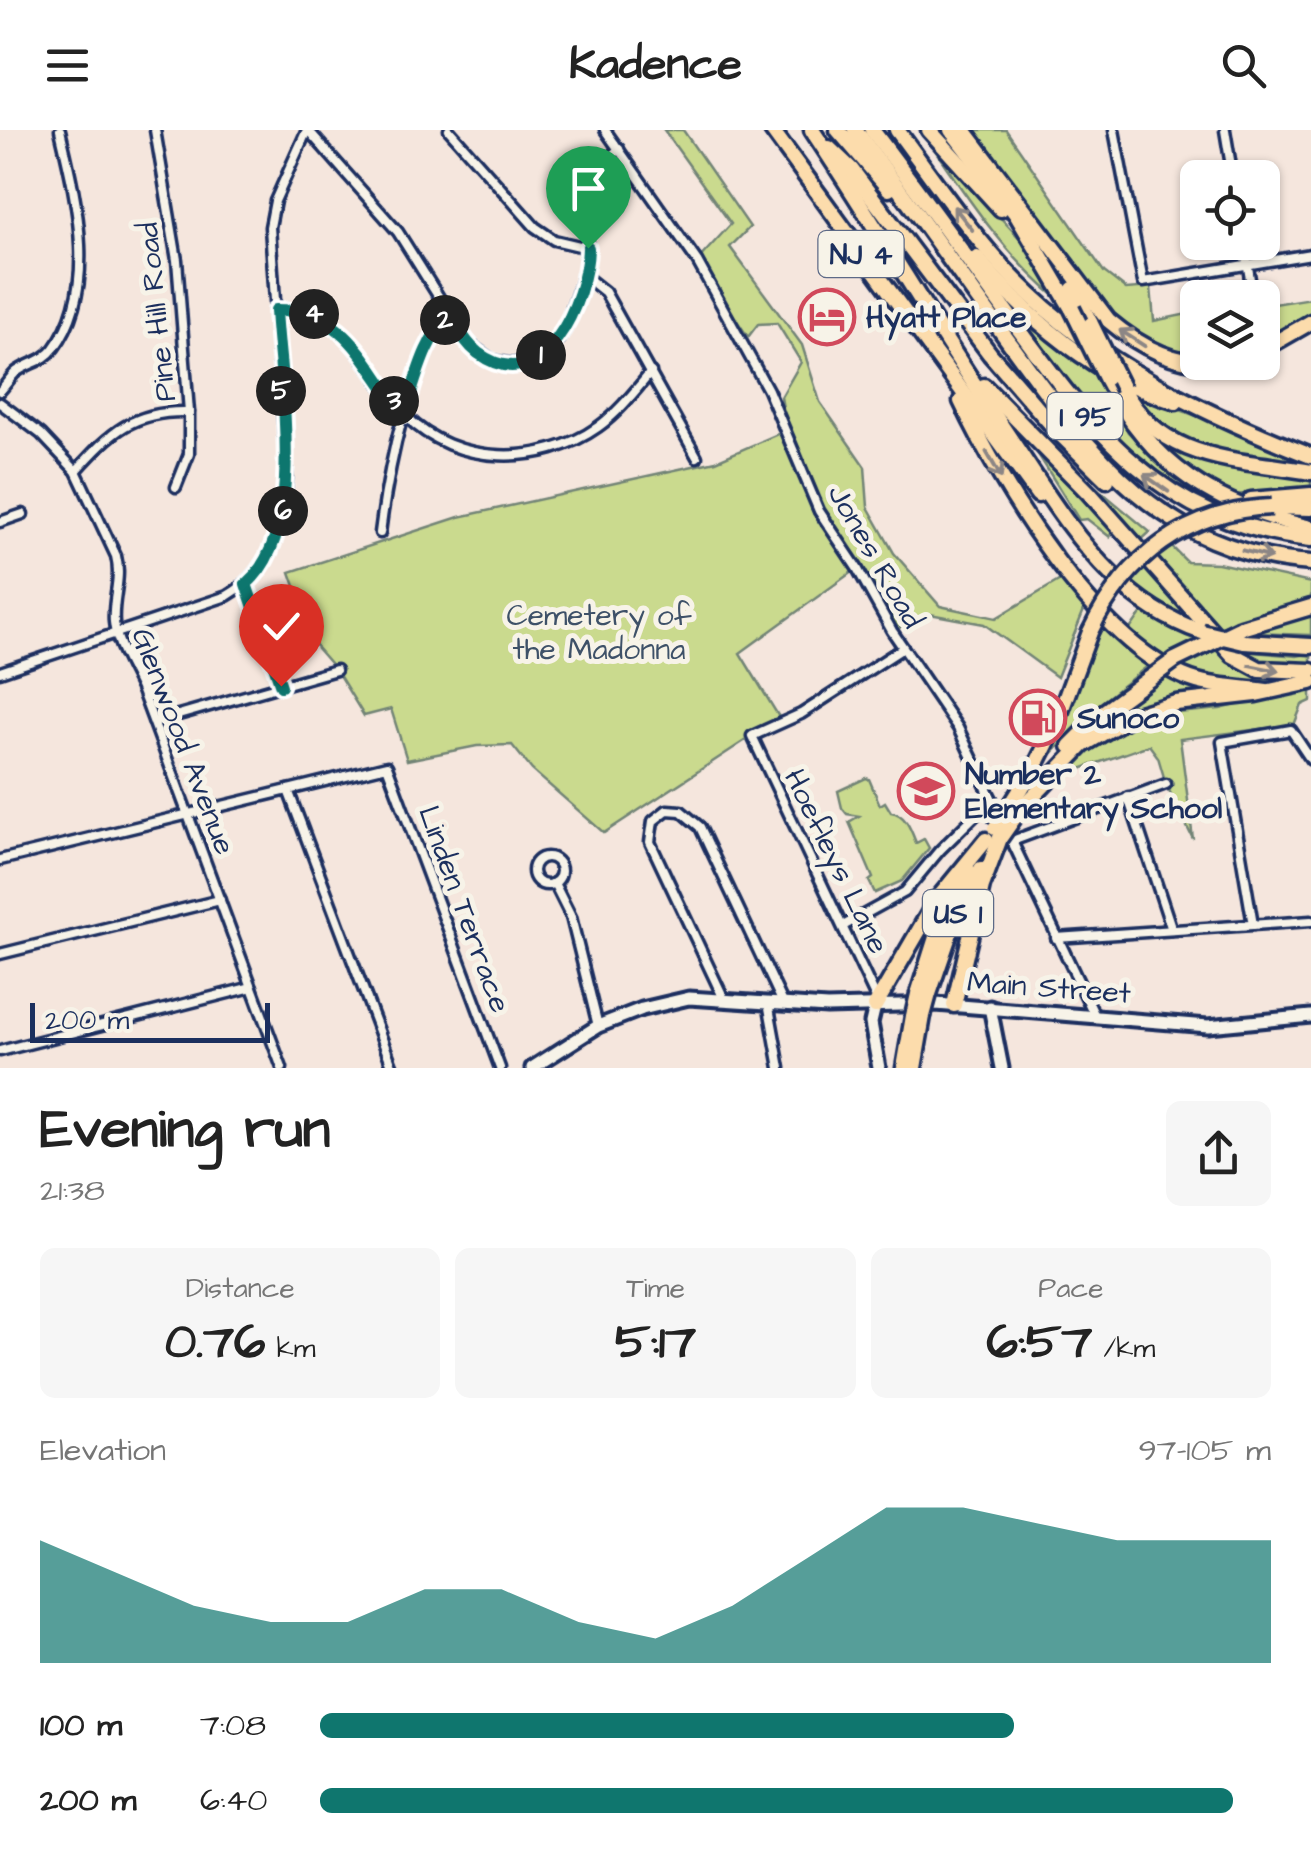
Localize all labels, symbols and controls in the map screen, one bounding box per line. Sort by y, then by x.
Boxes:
text: Kadence [569,34,742,96]
icon: menu [40,38,95,93]
icon: search [1216,38,1271,93]
pin [546,146,631,249]
map controls [1180,160,1280,380]
button: locate [1180,160,1280,260]
icon: arrive [561,161,616,216]
one-way arrow [953,205,974,232]
street label: Pine Hill Road [127,220,187,404]
road number: NJ 4 [818,231,904,277]
button: layers [1180,280,1280,380]
hotel icon: Hyatt Place [797,287,857,347]
pin: 4 [289,289,339,339]
text: 4 [304,294,324,333]
pin: 2 [420,295,470,345]
place label: Hyatt Place [866,297,1027,341]
text: 2 [437,300,453,339]
one-way arrow [1119,327,1147,348]
pin: 1 [516,330,566,380]
text: 1 [539,335,543,374]
pin: 5 [256,366,306,416]
text: 5 [271,371,291,410]
pin: 3 [369,376,419,426]
text: 3 [387,381,401,420]
road number: I 95 [1048,393,1122,439]
one-way arrow [984,450,1004,479]
one-way arrow [1142,472,1170,493]
street label: Jones Road [817,477,933,636]
pin: 6 [258,486,308,536]
text: 6 [274,491,292,530]
one-way arrow [1240,546,1272,564]
pin [239,584,324,687]
park label: Cemetery of the Madonna [506,595,692,671]
icon: check [254,599,309,654]
street label: Glenwood Avenue [121,622,246,861]
one-way arrow [1247,659,1279,678]
fuel station icon: Sunoco [1008,688,1068,748]
place label: Sunoco [1076,698,1179,740]
place label: Number 2 Elementary School [965,754,1223,832]
school or university icon: Number 2 Elementary School [896,761,956,821]
street label: Hoefleys Lane [772,762,899,961]
street label: Linden Terrace [407,800,521,1019]
road number: US 1 [923,890,993,936]
street label: Main Street [966,961,1132,1015]
scale bar [30,998,270,1043]
text: 200 m [45,1001,129,1040]
text: Evening run [40,1092,330,1168]
button: share [1166,1101,1271,1206]
text: 21:38 [40,1168,105,1213]
text: Distance [186,1269,295,1308]
text: Time [626,1269,685,1308]
text: Pace [1038,1269,1103,1308]
text: 0.76 [165,1308,265,1377]
text: 5:17 [615,1308,696,1377]
text: 6:57 [986,1308,1092,1377]
text: km [265,1329,316,1368]
text: /km [1092,1329,1155,1368]
text: Elevation [40,1428,166,1473]
text: 97–105 m [1139,1428,1271,1473]
text: 100 m [40,1703,122,1748]
text: 7:08 [200,1703,266,1748]
text: 200 m [40,1778,136,1823]
text: 6:40 [200,1778,267,1823]

